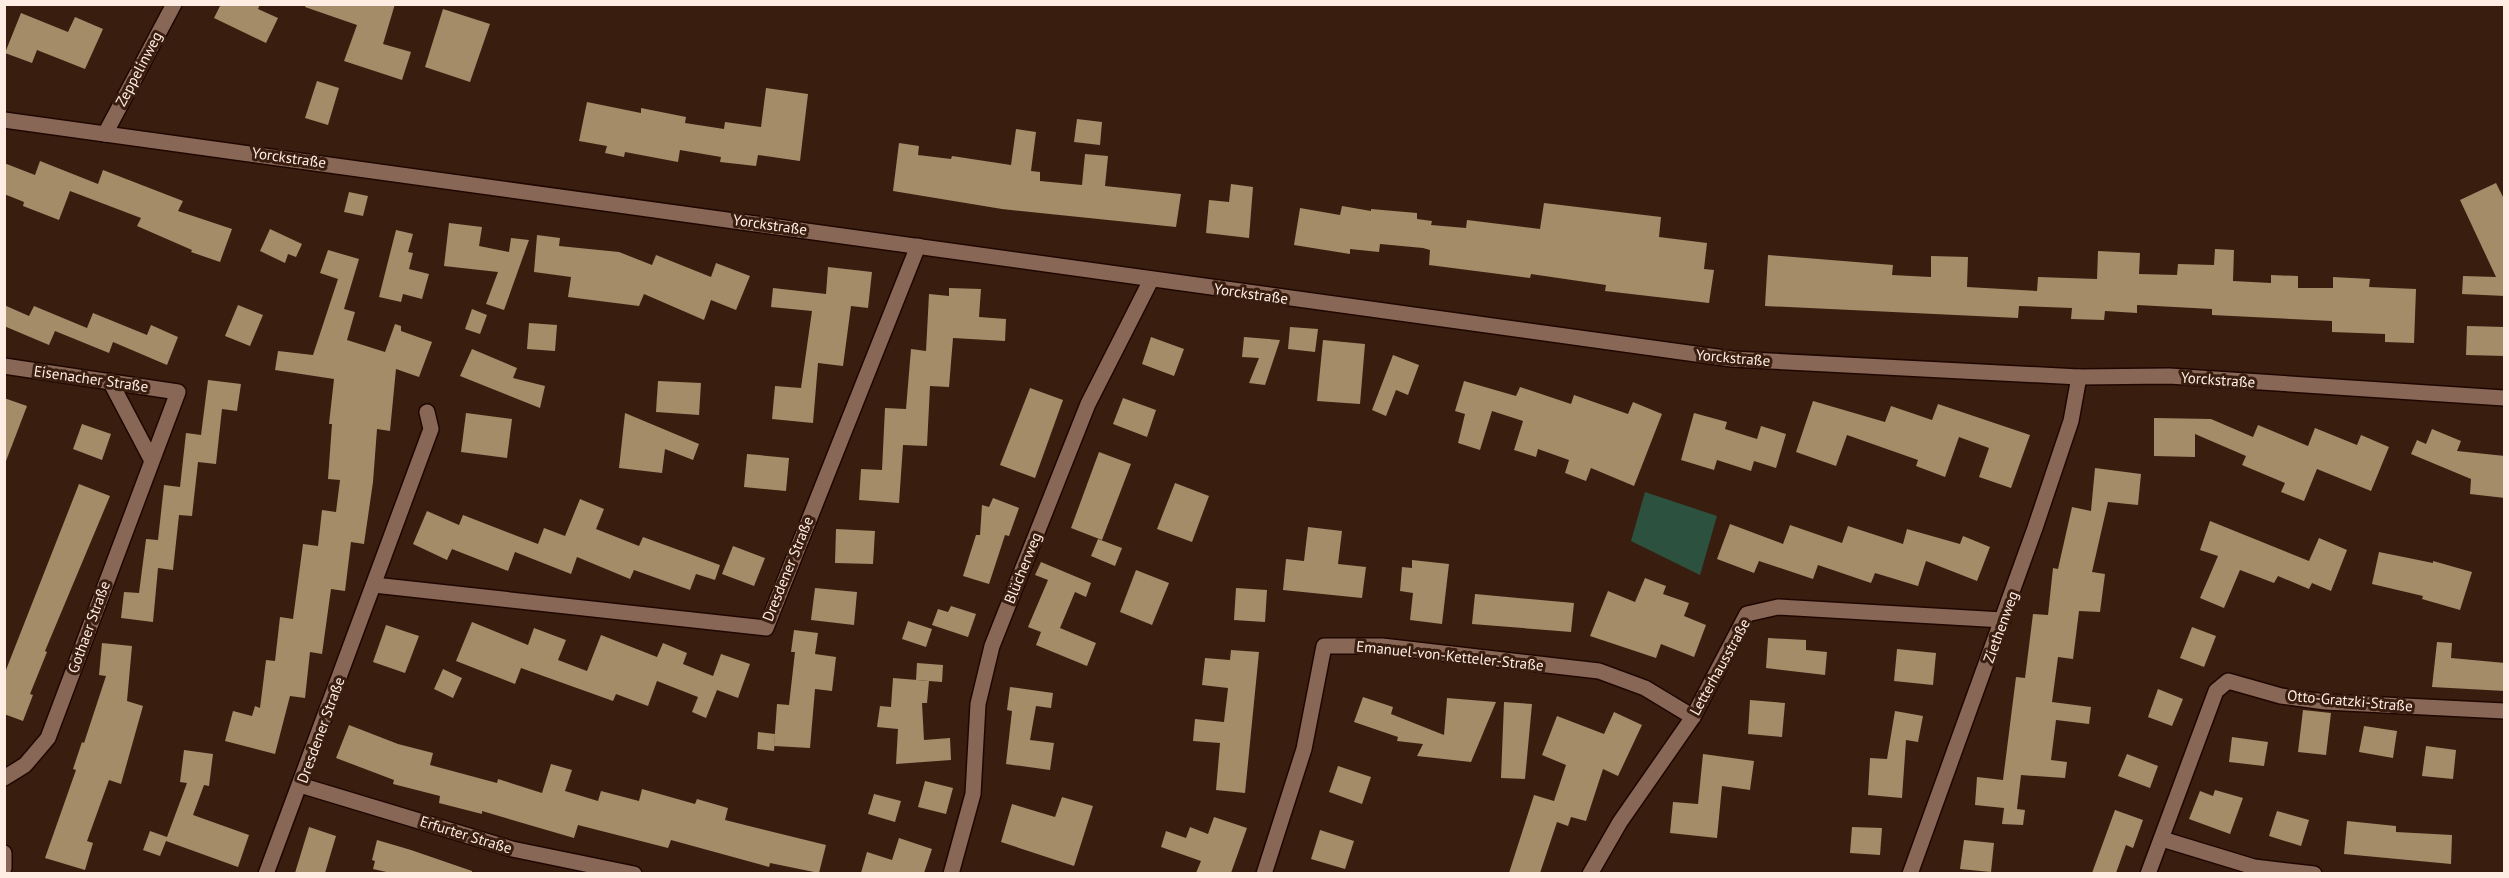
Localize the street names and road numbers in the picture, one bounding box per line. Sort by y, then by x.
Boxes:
street label: Zeppelinweg [111,28,166,109]
street label: Yorckstraße [251,143,327,172]
street label: Yorckstraße [732,210,808,239]
street label: Yorckstraße [1213,279,1289,308]
street label: Yorckstraße [1695,345,1771,370]
street label: Eisenacher Straße [33,361,150,396]
street label: Yorckstraße [2180,367,2256,392]
street label: Dresdener Straße [758,514,817,624]
street label: Blücherweg [1000,529,1045,606]
street label: Gothaer Straße [63,578,114,676]
street label: Ziethenweg [1979,588,2022,665]
street label: Letterhausstraße [1685,615,1754,718]
street label: Emanuel-von-Ketteler-Straße [1355,636,1545,675]
street label: Dresdener Straße [293,674,349,785]
street label: Otto-Gratzki-Straße [2286,686,2414,715]
street label: Erfurter Straße [418,812,514,858]

